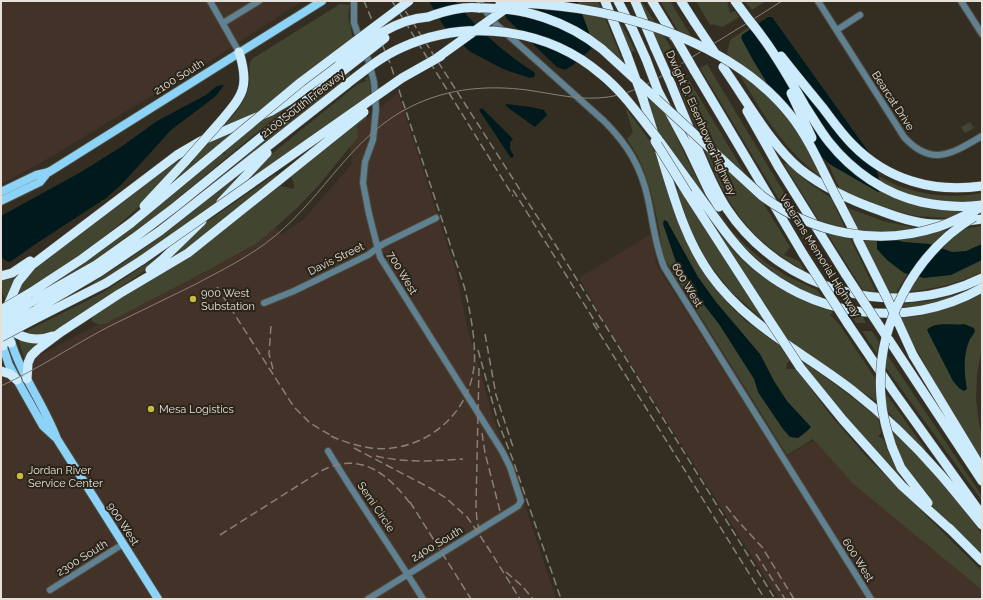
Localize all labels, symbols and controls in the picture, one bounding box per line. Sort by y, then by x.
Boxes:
street label: Dwight D. Eisenhower Highway [663,49,739,198]
street label: 2100 South [152,57,206,97]
street label: 2100 South Freeway [259,67,347,141]
street label: Bearcat Drive [869,69,917,134]
street label: Veterans Memorial Highway [777,192,863,320]
street label: Davis Street [306,240,366,278]
street label: 700 West [384,249,420,297]
street label: 600 West [669,261,705,310]
place label: 900 West Substation [201,287,255,313]
marker: 900 West Substation [188,294,198,304]
place label: Mesa Logistics [159,403,234,416]
marker: Mesa Logistics [146,404,156,414]
place label: Jordan River Service Center [28,464,103,490]
marker: Jordan River Service Center [15,471,25,481]
street label: Semi Circle [355,480,398,535]
street label: 900 West [104,500,142,548]
street label: 2400 South [409,524,465,564]
street label: 600 West [840,536,877,584]
street label: 2300 South [54,537,110,579]

